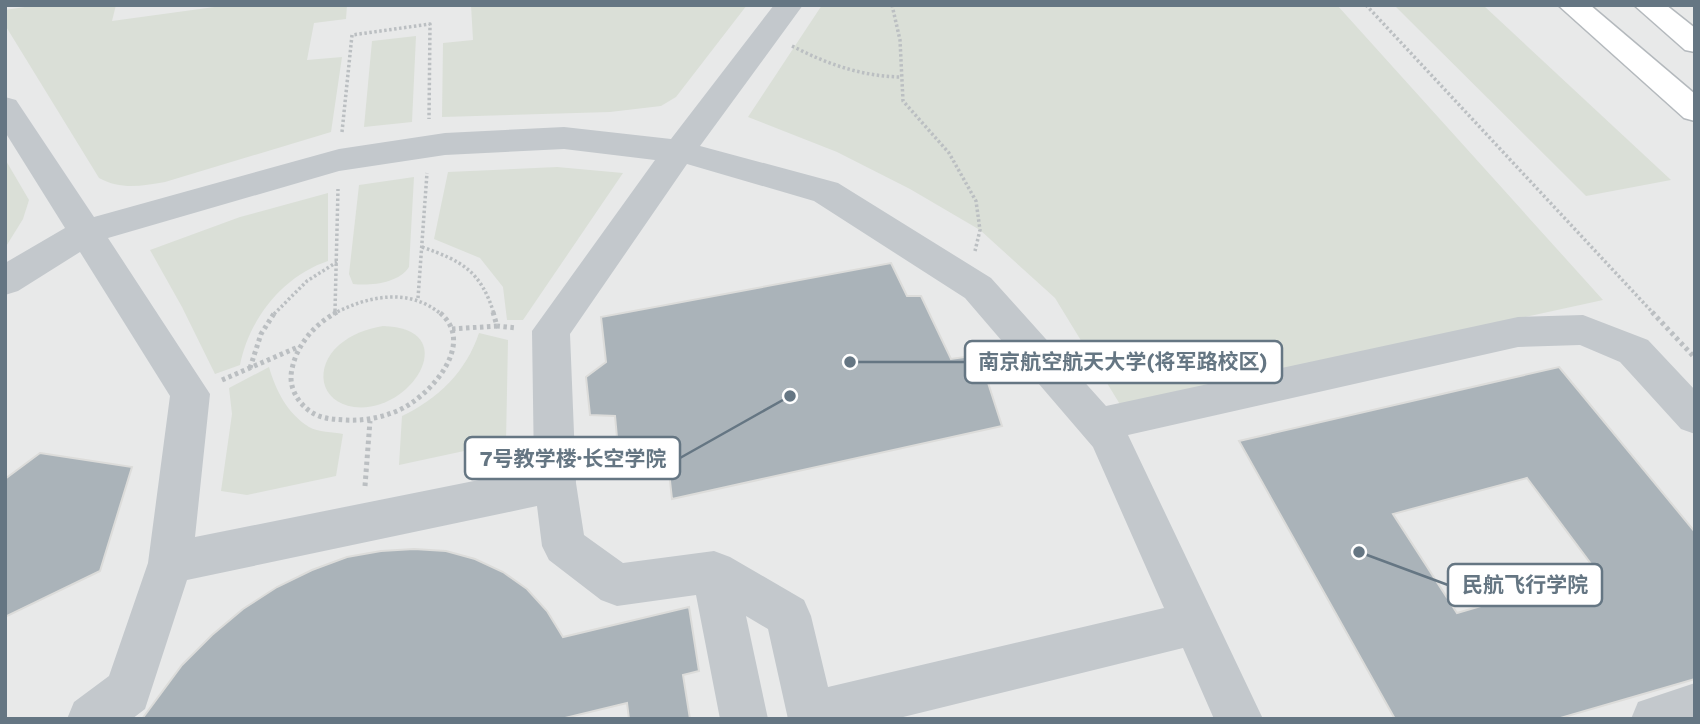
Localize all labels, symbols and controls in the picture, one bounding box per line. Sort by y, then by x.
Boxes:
callout: 南京航空航天大学(将军路校区) [965,341,1282,383]
text: 南京航空航天大学(将军路校区) [978,349,1268,374]
callout: 7号教学楼·长空学院 [465,437,680,479]
text: 7号教学楼·长空学院 [480,446,666,471]
callout: 民航飞行学院 [1448,564,1602,606]
text: 民航飞行学院 [1462,572,1588,597]

